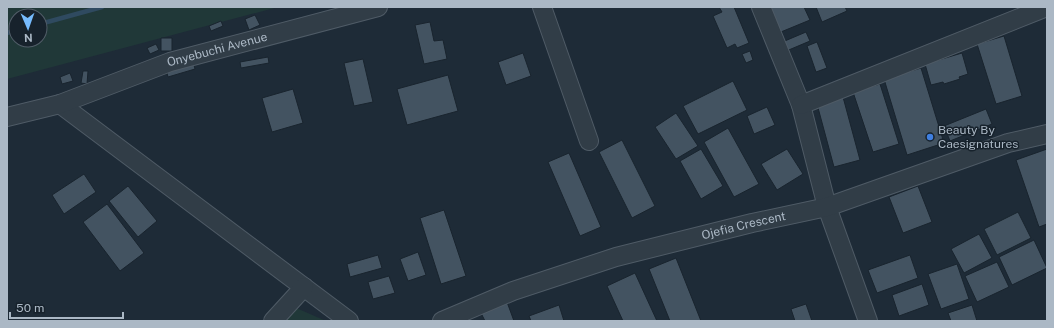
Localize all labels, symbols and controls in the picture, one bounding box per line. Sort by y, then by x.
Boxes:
north arrow [8,8,48,48]
street label: Onyebuchi Avenue [165,30,269,70]
text: N [24,32,33,44]
place label: Beauty By Caesignatures [938,123,1018,151]
marker: Beauty By Caesignatures [925,132,935,142]
street label: Ojefia Crescent [700,209,787,242]
scale bar [10,294,123,320]
text: 50 m [16,301,44,315]

